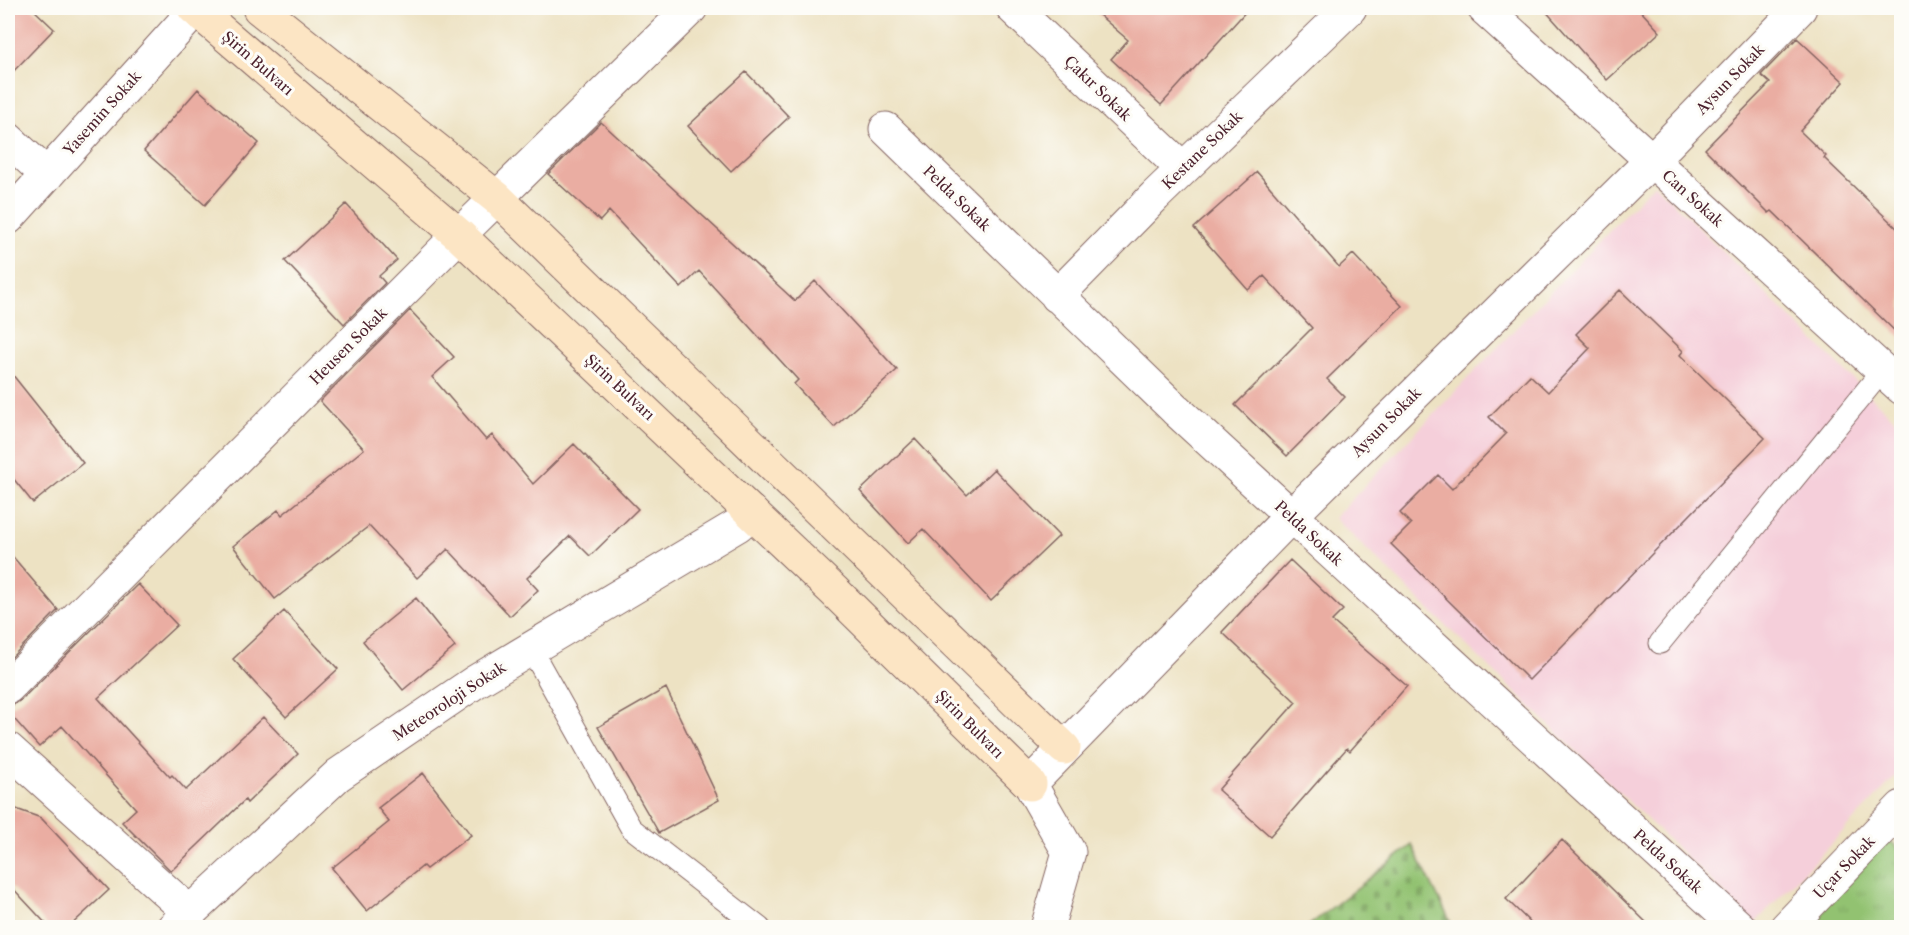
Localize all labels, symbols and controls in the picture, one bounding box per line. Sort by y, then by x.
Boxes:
street label: Şirin Bulvarı [218,27,298,99]
street label: Aysun Sokak [1691,39,1769,119]
street label: Çakır Sokak [1061,51,1136,126]
street label: Yasemin Sokak [58,66,146,160]
street label: Kestane Sokak [1158,106,1247,193]
street label: Pelda Sokak [919,161,996,236]
street label: Can Sokak [1658,166,1729,231]
street label: Heusen Sokak [305,302,392,389]
street label: Şirin Bulvarı [581,350,659,424]
street label: Aysun Sokak [1347,382,1426,461]
street label: Pelda Sokak [1271,497,1348,570]
street label: Meteoroloji Sokak [389,657,510,745]
street label: Şirin Bulvarı [932,686,1008,762]
street label: Pelda Sokak [1630,825,1707,898]
street label: Uçar Sokak [1809,831,1880,902]

